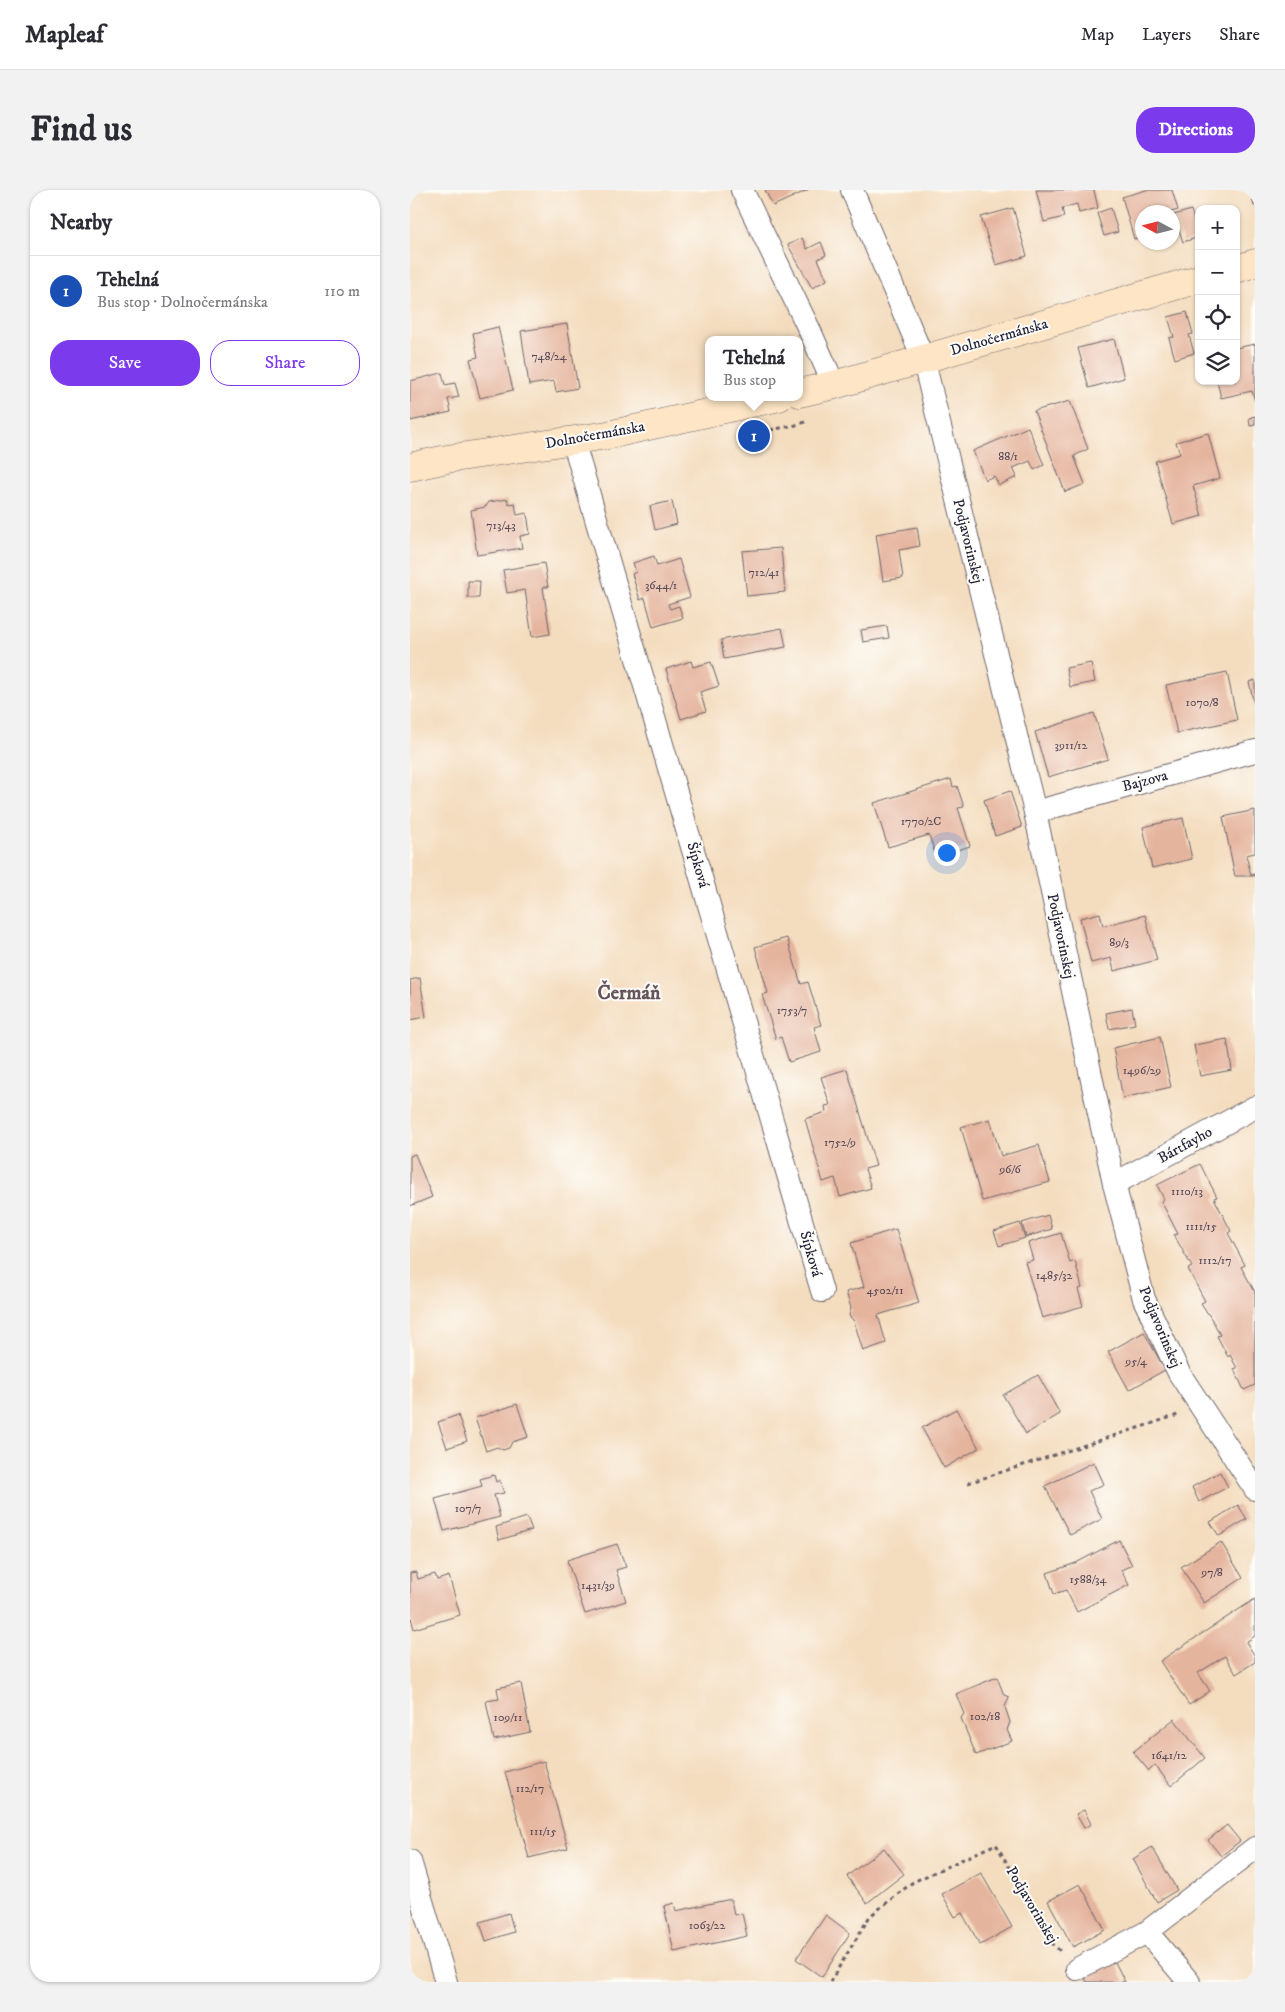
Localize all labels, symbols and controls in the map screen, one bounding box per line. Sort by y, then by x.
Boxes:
text: Mapleaf [25,20,104,50]
text: Map [1081,24,1114,46]
text: Layers [1142,24,1191,46]
text: Share [1219,24,1260,46]
button: Directions [1136,107,1255,153]
text: Find us [30,108,132,152]
north arrow [1135,205,1180,250]
map controls [1195,205,1240,385]
button: + [1195,205,1240,250]
text: Nearby [50,210,112,236]
button: − [1195,250,1240,295]
text: Tehelná [97,269,159,292]
text: 1 [63,281,69,301]
text: 110 m [324,281,360,301]
text: Bus stop · Dolnočermánska [97,292,268,312]
button: locate [1195,295,1240,340]
street label: Dolnočermánska [948,314,1051,360]
popup [705,336,803,401]
button: Save [50,340,200,386]
button: Share [210,340,360,386]
button: layers [1195,340,1240,385]
text: Tehelná [723,347,785,370]
house number: 748/24 [531,349,568,364]
text: Bus stop [723,370,776,390]
street label: Dolnočermánska [544,417,647,453]
pin: 1 [738,417,770,455]
house number: 88/1 [998,449,1018,464]
street label: Podjavorinskej [948,497,988,585]
house number: 713/43 [486,518,516,533]
house number: 712/41 [749,565,779,580]
house number: 3644/1 [645,578,677,593]
house number: 1070/8 [1186,695,1218,710]
house number: 3911/12 [1055,738,1087,753]
street label: Bajzova [1120,766,1170,796]
house number: 1770/2C [901,814,941,829]
street label: Šípková [682,840,715,891]
your location [934,840,960,866]
street label: Podjavorinskej [1043,892,1079,980]
house number: 89/3 [1109,935,1129,950]
district label: Čermáň [598,980,661,1006]
house number: 1753/7 [777,1003,807,1018]
house number: 1496/29 [1123,1063,1161,1078]
street label: Bártfayho [1154,1122,1216,1168]
house number: 1752/9 [824,1135,856,1150]
house number: 96/6 [998,1162,1022,1177]
house number: 1110/13 [1171,1184,1203,1199]
house number: 1111/15 [1185,1219,1217,1234]
street label: Šípková [795,1229,828,1280]
house number: 1112/17 [1198,1253,1232,1268]
house number: 1485/32 [1036,1268,1072,1283]
house number: 4502/11 [866,1283,904,1298]
street label: Podjavorinskej [1134,1284,1186,1370]
house number: 95/4 [1124,1354,1148,1369]
house number: 107/7 [455,1501,481,1516]
house number: 97/8 [1200,1565,1223,1580]
house number: 1588/34 [1070,1572,1108,1587]
house number: 1431/39 [581,1578,615,1593]
house number: 102/18 [970,1709,1000,1724]
house number: 109/11 [494,1710,522,1725]
house number: 1641/12 [1151,1748,1187,1763]
house number: 112/17 [516,1781,544,1796]
house number: 111/15 [530,1824,556,1839]
street label: Podjavorinskej [1002,1863,1062,1947]
house number: 1063/22 [689,1918,725,1933]

